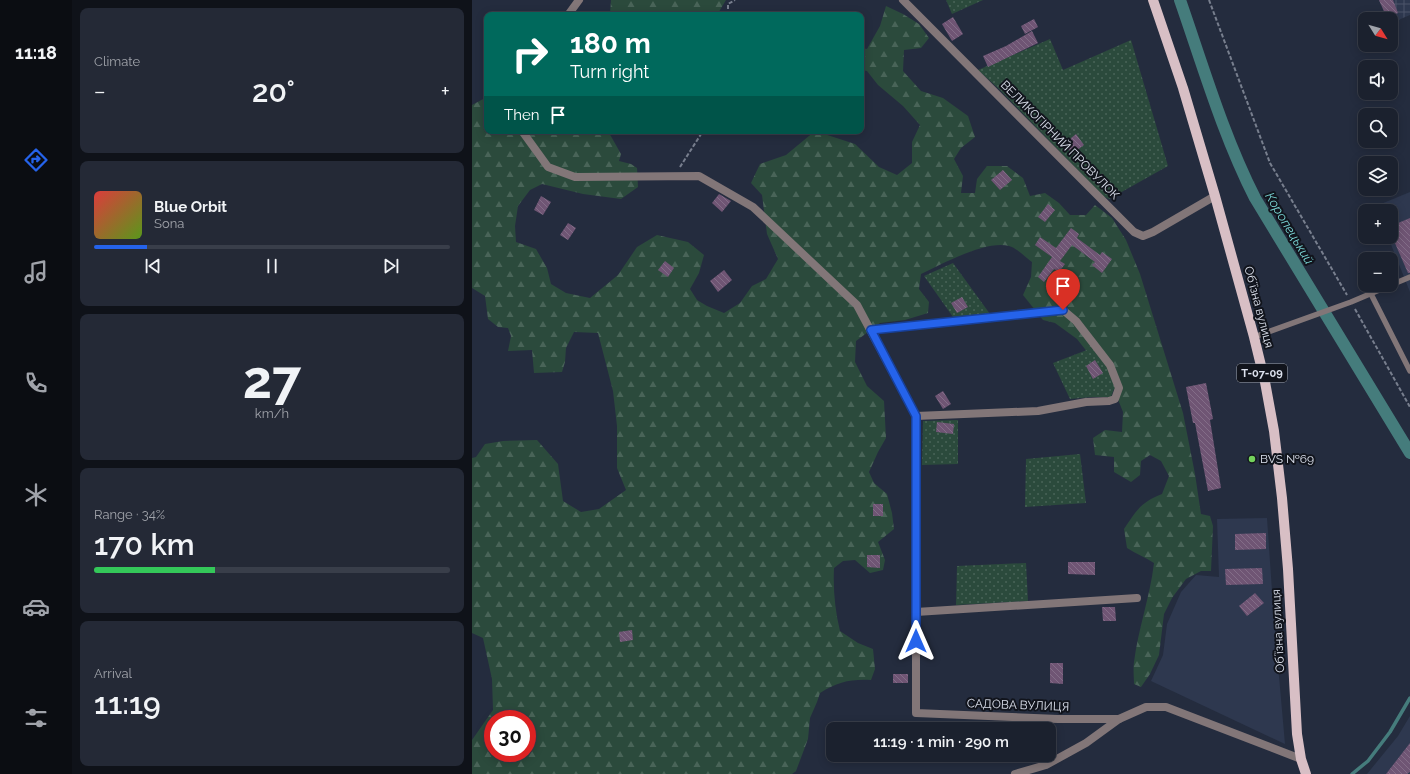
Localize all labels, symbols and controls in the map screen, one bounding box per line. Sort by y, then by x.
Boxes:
north arrow [1358,12,1398,52]
map controls [1358,12,1398,292]
text: 180 m [570,27,651,60]
icon: right [504,28,556,80]
text: 11:18 [15,42,57,63]
text: Climate [94,54,140,69]
button: sound [1358,60,1398,100]
text: Turn right [570,61,649,82]
text: 20° [252,74,295,109]
text: − [94,78,106,104]
text: + [441,78,450,104]
street label: ВЕЛИКОГІРНИЙ ПРОВУЛОК [998,78,1122,202]
icon: arrive [547,104,569,126]
text: Then [504,106,539,124]
button: search [1358,108,1398,148]
icon: directions [22,146,50,174]
button: layers [1358,156,1398,196]
water label: Коропецький [1262,190,1317,267]
text: Blue Orbit [154,198,227,216]
button: + [1358,204,1398,244]
text: Sona [154,216,184,231]
button: − [1358,252,1398,292]
icon: previous [142,255,164,277]
icon: pause [261,255,283,277]
icon: next [380,255,402,277]
icon: music [22,258,50,286]
street label: Обʼїзна вулиця [1241,265,1277,349]
pin [1046,269,1080,310]
icon: arrive [1052,275,1074,297]
text: 27 [243,349,301,410]
road number: Т-07-09 [1237,364,1287,382]
icon: phone [22,369,50,397]
text: km/h [255,406,289,421]
place label: BVS №69 [1260,452,1314,466]
marker: BVS №69 [1247,454,1257,464]
icon: climate [22,481,50,509]
text: Range · 34% [94,507,165,522]
text: 170 km [94,527,195,562]
street label: Обʼїзна вулиця [1269,589,1287,673]
icon: car [22,593,50,621]
position arrow [895,620,937,662]
text: Arrival [94,666,132,681]
text: 11:19 [94,686,161,721]
street label: САДОВА ВУЛИЦЯ [967,696,1069,714]
icon: filters [22,704,50,732]
speed limit sign: 30 [484,710,536,762]
text: 11:19 · 1 min · 290 m [873,733,1009,751]

